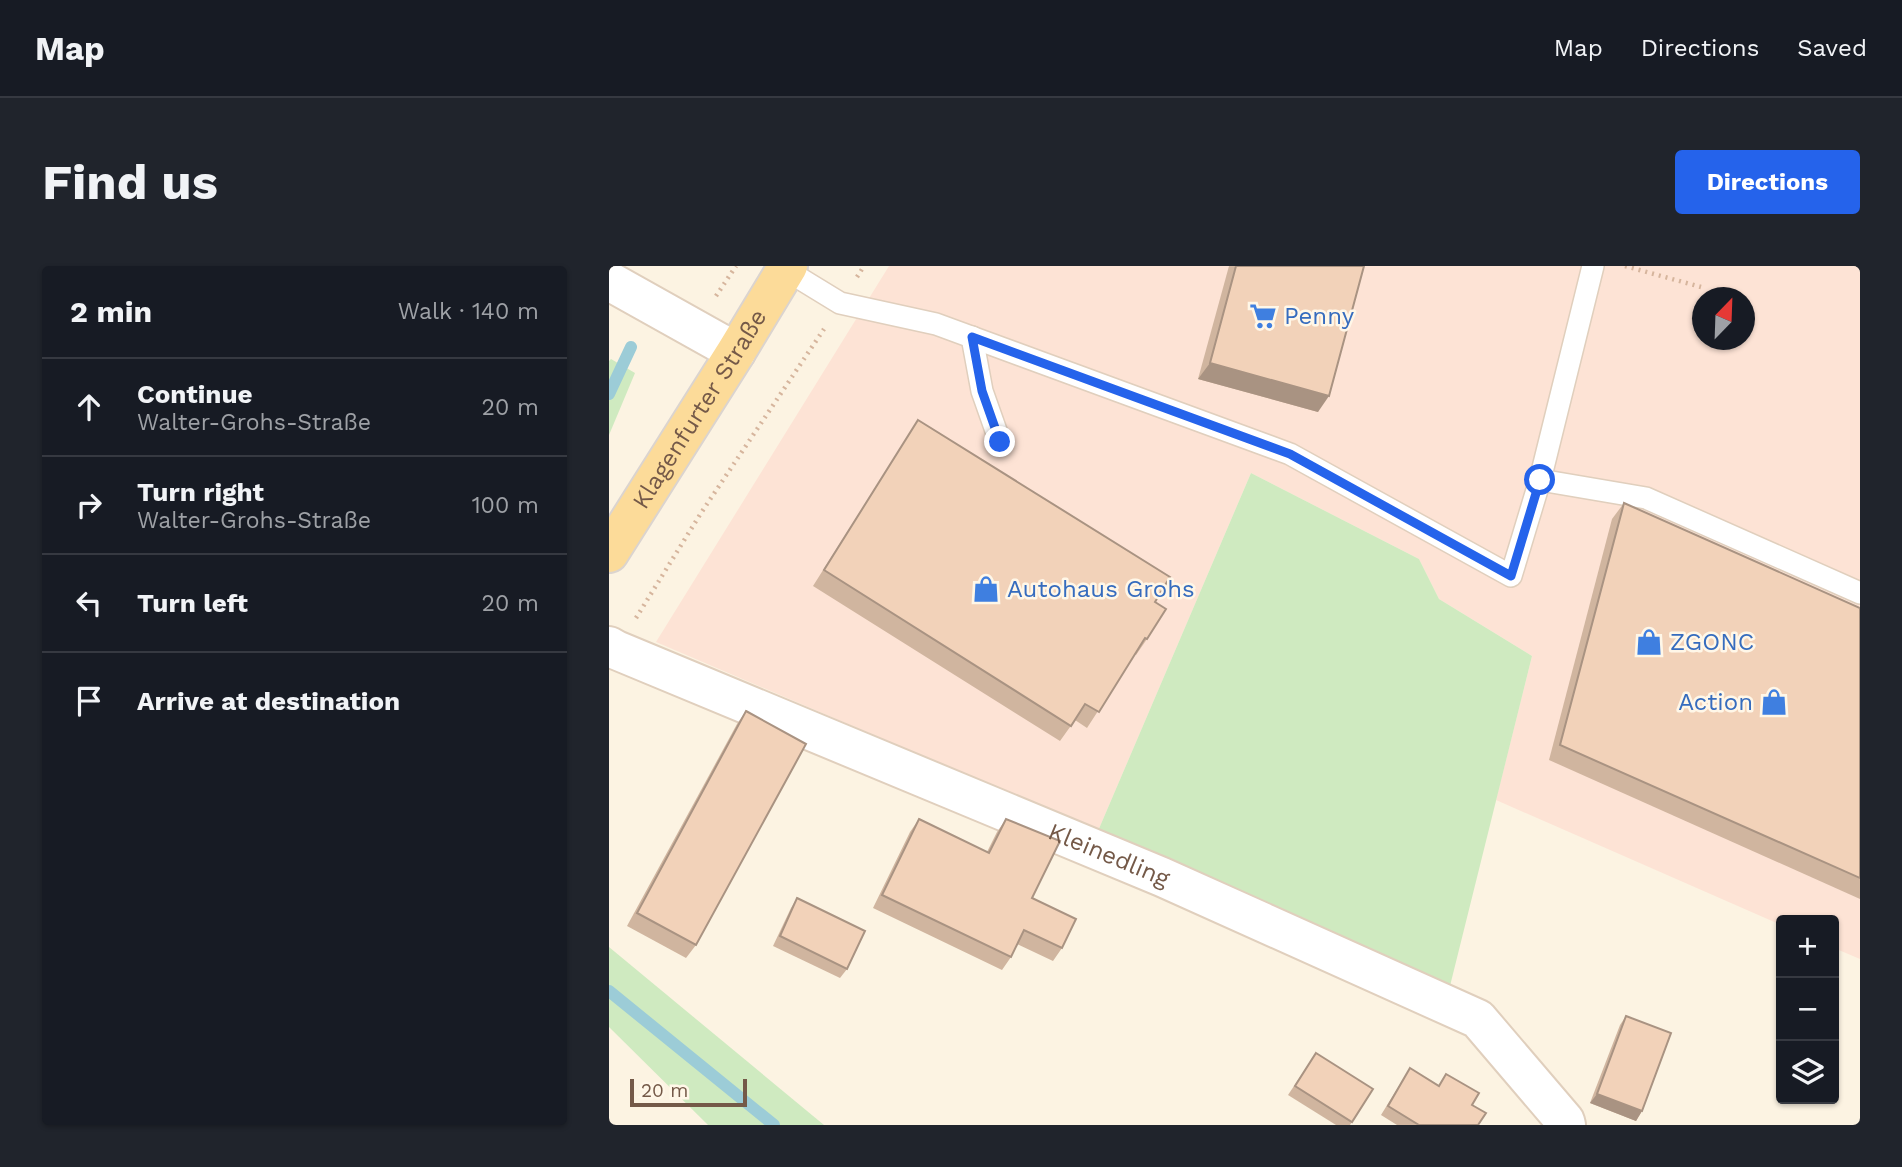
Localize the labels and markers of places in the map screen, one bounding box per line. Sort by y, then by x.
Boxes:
supermarket icon: Penny [1248,301,1278,331]
place label: Penny [1284,302,1355,330]
shop icon: Autohaus Grohs [971,574,1001,604]
place label: Autohaus Grohs [1007,575,1195,603]
shop icon: ZGONC [1634,627,1664,657]
place label: ZGONC [1670,628,1754,656]
shop icon: Action [1759,687,1789,717]
place label: Action [1678,688,1753,716]

